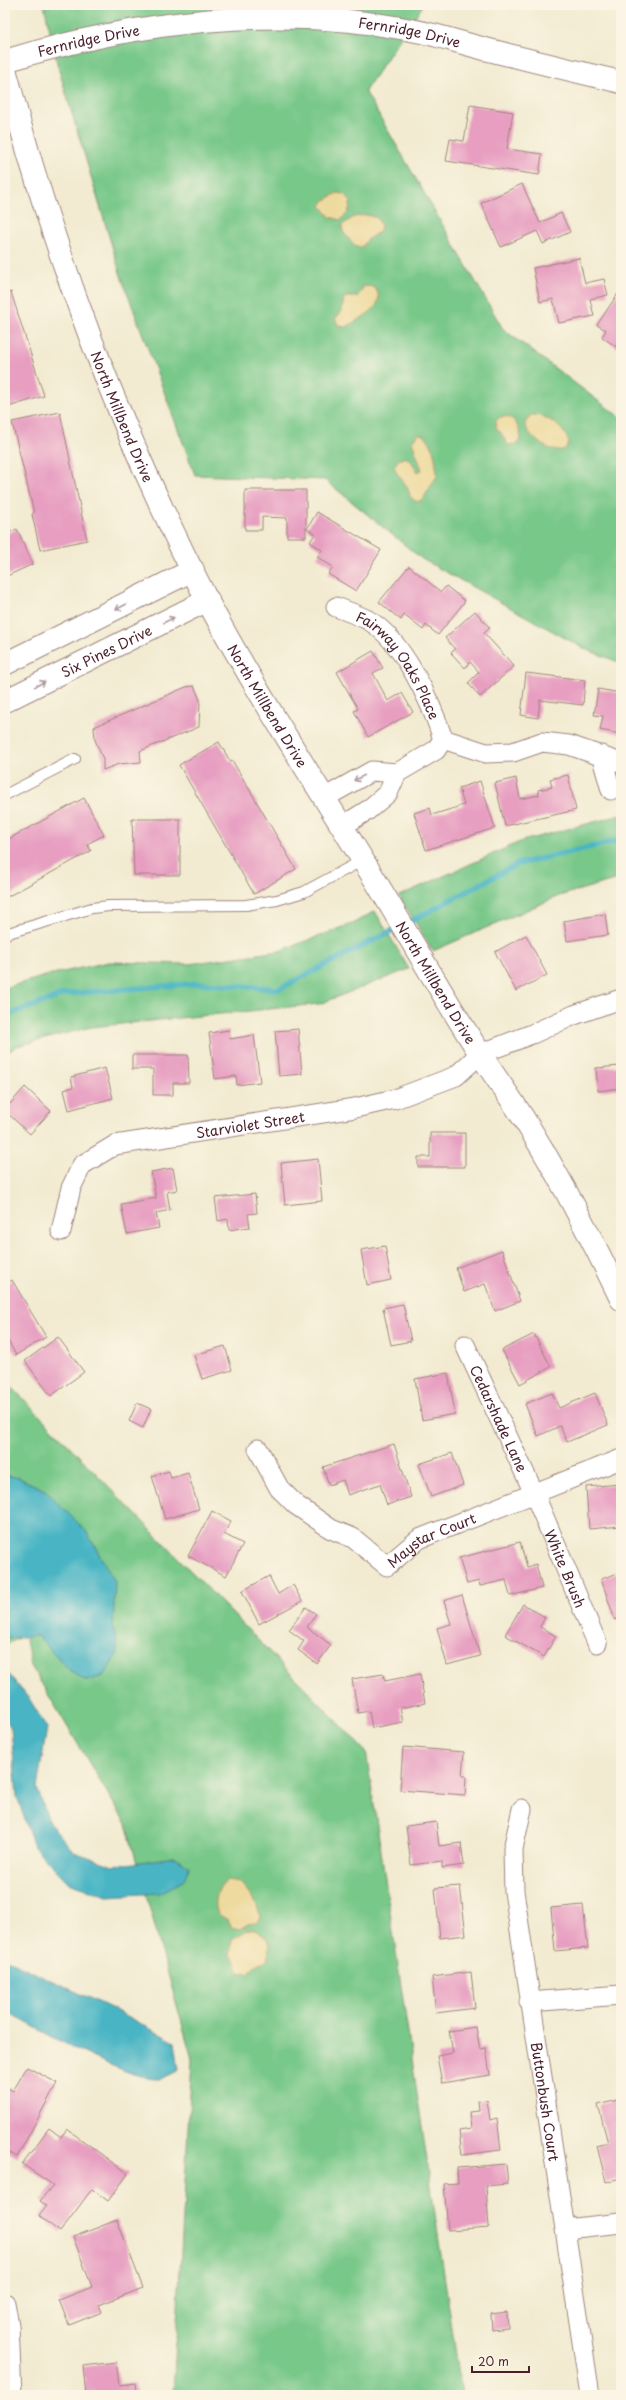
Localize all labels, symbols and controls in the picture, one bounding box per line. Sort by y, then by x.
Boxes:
street label: Fernridge Drive [357,11,463,52]
street label: Fernridge Drive [35,19,141,62]
street label: North Millbend Drive [86,348,159,485]
one-way arrow [115,604,127,611]
street label: Fairway Oaks Place [353,605,445,722]
one-way arrow [162,615,174,623]
street label: Six Pines Drive [57,619,155,682]
street label: North Millbend Drive [223,640,313,771]
one-way arrow [34,680,46,687]
one-way arrow [354,774,366,782]
street label: North Millbend Drive [391,917,482,1048]
street label: Starviolet Street [194,1105,306,1143]
street label: Cedarshade Lane [465,1361,533,1476]
street label: Maystar Court [382,1507,479,1572]
street label: White Brush [540,1526,591,1611]
street label: Buttonbush Court [526,2041,565,2163]
scale bar [472,2348,529,2374]
text: 20 m [478,2352,509,2370]

